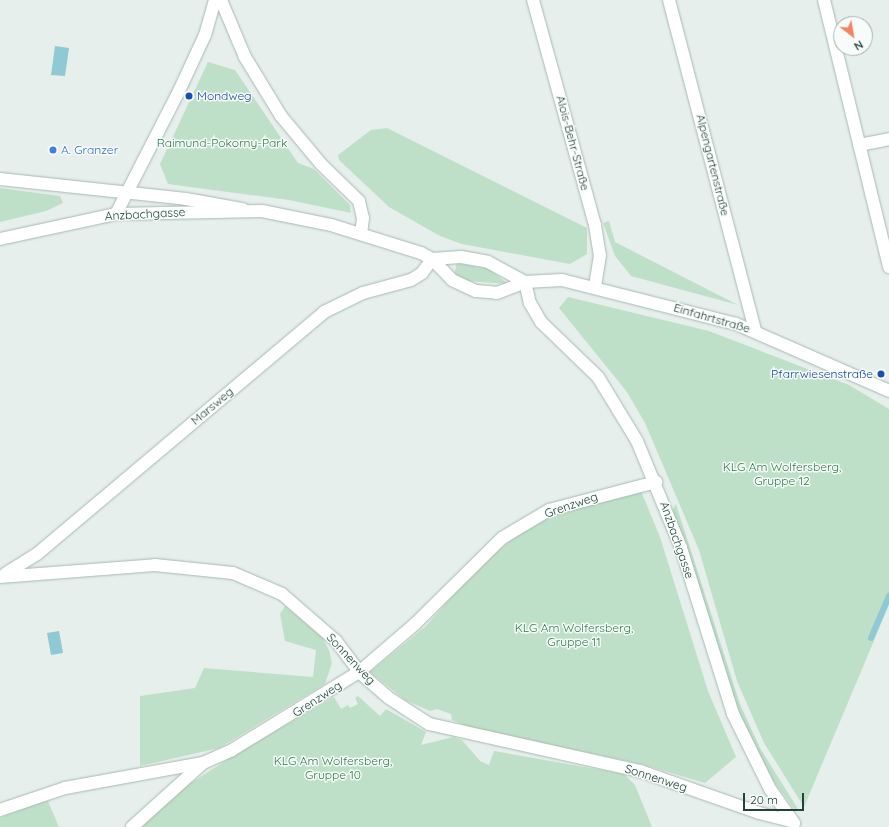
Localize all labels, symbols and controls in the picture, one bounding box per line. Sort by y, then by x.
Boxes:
north arrow [833,16,873,56]
text: N [852,37,866,54]
place label: Mondweg [197,89,252,103]
marker: Mondweg [184,91,194,101]
street label: Alois-Behr-Straße [553,94,593,192]
street label: Alpengartenstraße [693,113,733,217]
park label: Raimund-Pokorny-Park [157,136,287,150]
place label: A. Granzer [61,143,118,157]
marker: A. Granzer [48,145,58,155]
street label: Anzbachgasse [104,205,186,223]
street label: Einfahrtstraße [672,300,752,336]
place label: Pfarrwiesenstraße [771,367,873,381]
marker: Pfarrwiesenstraße [876,369,886,379]
street label: Marsweg [188,384,236,428]
park label: KLG Am Wolfersberg, Gruppe 12 [723,460,841,488]
street label: Grenzweg [542,489,600,521]
street label: Anzbachgasse [657,499,697,581]
park label: KLG Am Wolfersberg, Gruppe 11 [515,621,633,649]
street label: Sonnenweg [324,630,378,688]
street label: Grenzweg [290,678,344,720]
park label: KLG Am Wolfersberg, Gruppe 10 [274,754,392,782]
street label: Sonnenweg [623,761,689,795]
scale bar [745,785,806,811]
text: 20 m [750,792,778,807]

